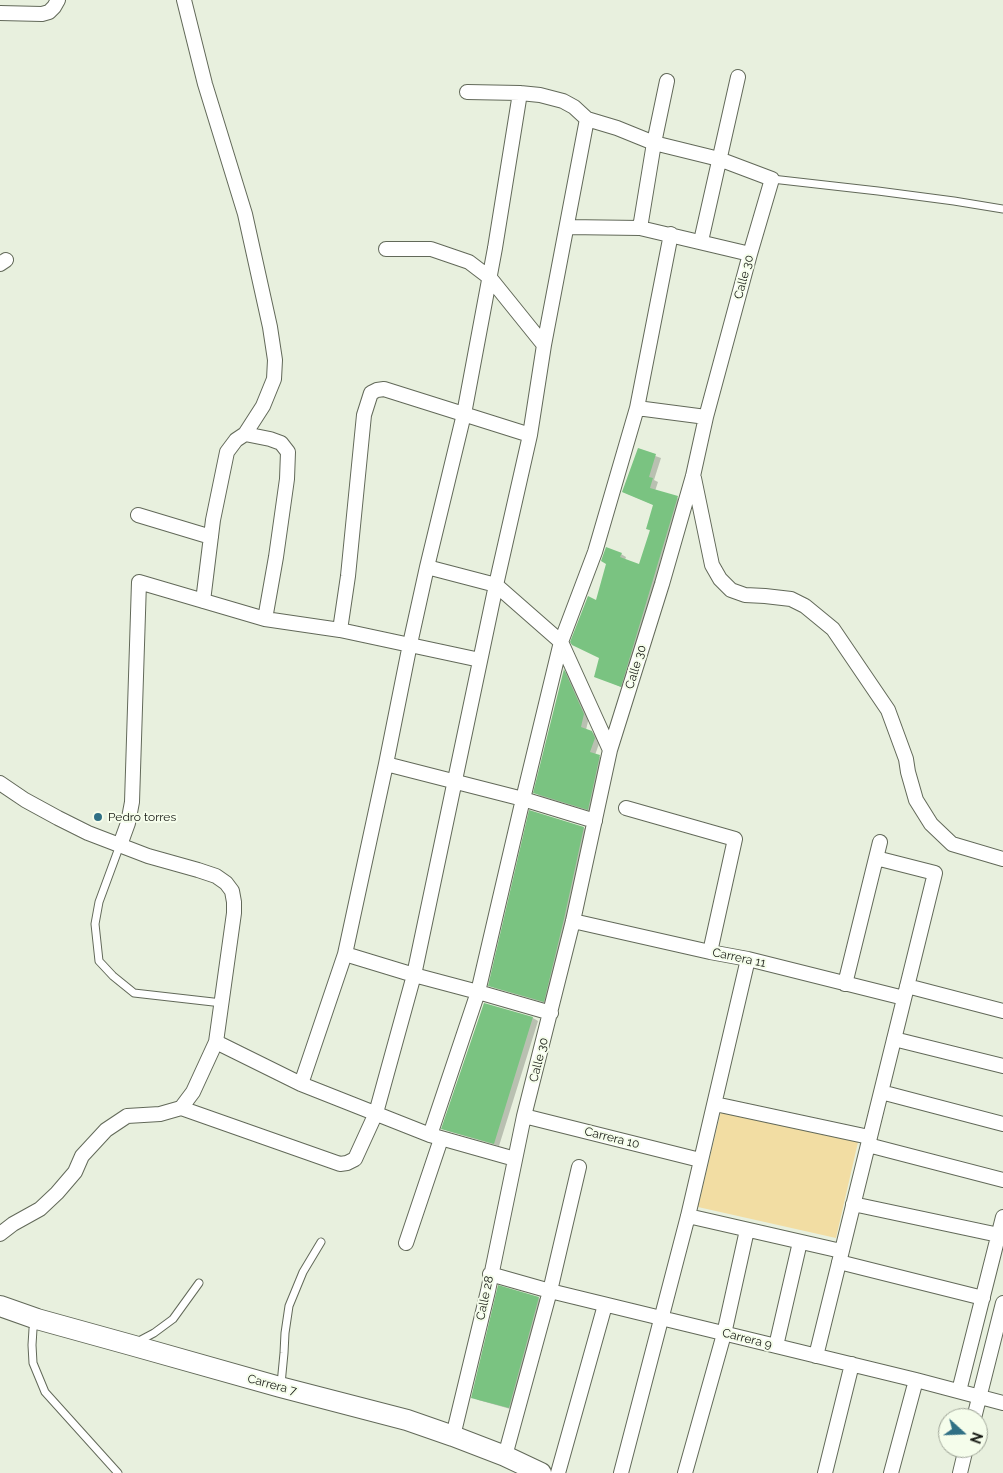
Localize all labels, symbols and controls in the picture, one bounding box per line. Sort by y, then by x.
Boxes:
street label: Calle 30 [731,253,757,301]
street label: Calle 30 [623,643,649,691]
place label: Pedro torres [108,810,176,824]
marker: Pedro torres [92,811,104,823]
street label: Carrera 11 [711,945,767,971]
street label: Calle 30 [527,1036,551,1084]
street label: Carrera 10 [583,1124,641,1152]
street label: Calle 28 [473,1275,497,1321]
street label: Carrera 9 [721,1326,773,1352]
street label: Carrera 7 [246,1372,298,1398]
north arrow [938,1408,988,1458]
text: N [967,1430,986,1446]

